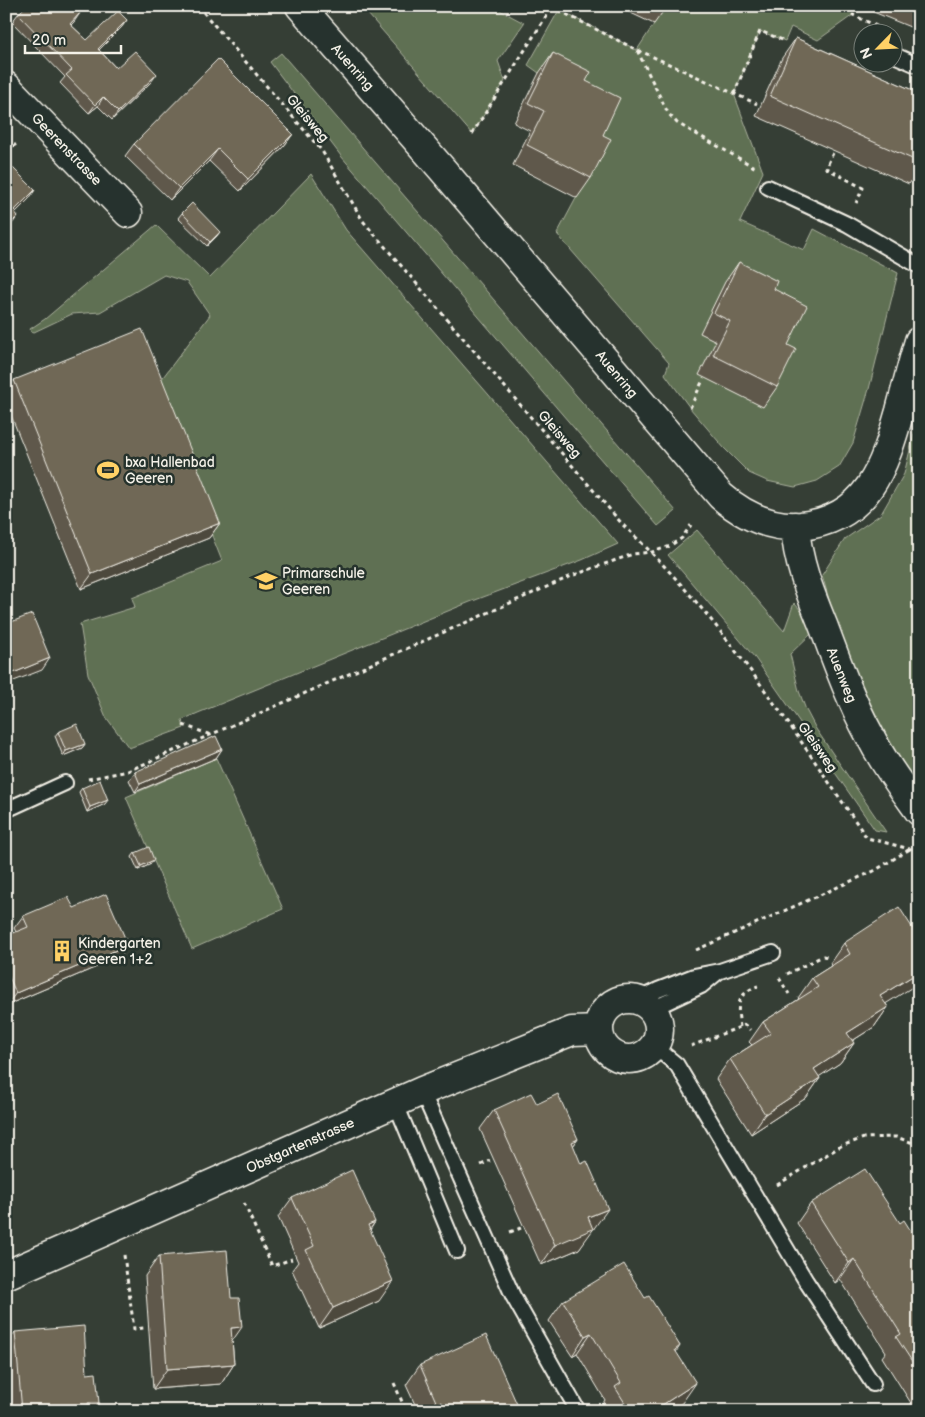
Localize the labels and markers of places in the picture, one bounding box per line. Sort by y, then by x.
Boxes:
place label: bxa Hallenbad Geeren [125,454,215,487]
sports icon: bxa Hallenbad Geeren [95,457,121,483]
place label: Primarschule Geeren [282,565,365,598]
school or university icon: Primarschule Geeren [253,568,279,594]
place label: Kindergarten Geeren 1+2 [78,935,161,968]
building icon: Kindergarten Geeren 1+2 [49,938,75,964]

